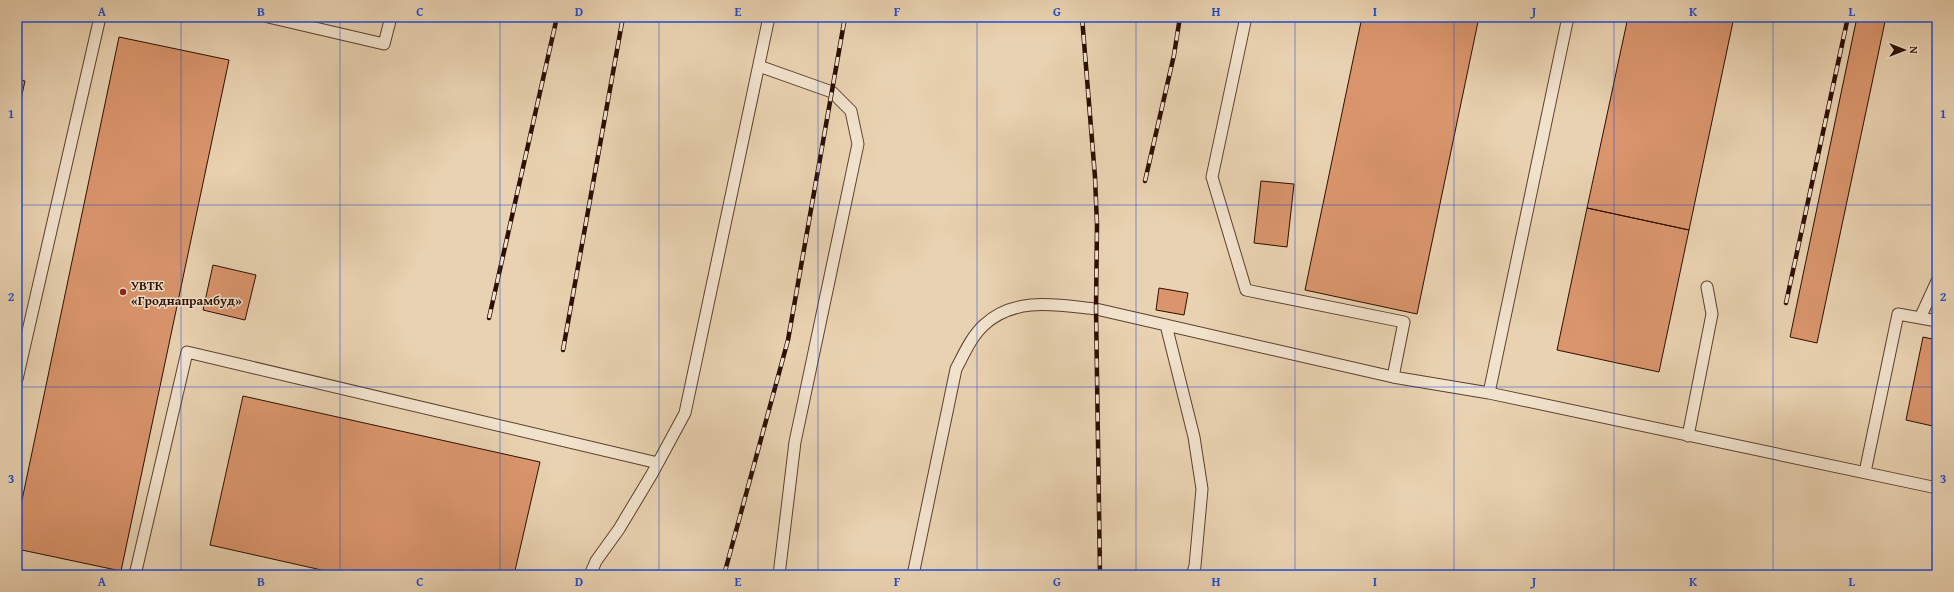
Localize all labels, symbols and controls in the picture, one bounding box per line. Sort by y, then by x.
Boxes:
text: A [98,2,107,21]
text: B [257,2,265,21]
text: C [416,2,424,21]
text: D [575,2,583,21]
text: E [735,2,742,21]
text: F [894,2,901,21]
text: G [1053,2,1061,21]
text: H [1211,2,1221,21]
text: I [1373,2,1377,21]
text: J [1530,2,1537,21]
text: K [1689,2,1698,21]
text: L [1849,2,1856,21]
north arrow [1884,30,1924,70]
text: N [1906,46,1922,54]
text: 1 [8,104,14,123]
text: 1 [1940,104,1946,123]
place label: УВТК «Гроднапрамбуд» [131,276,242,310]
text: 2 [8,287,15,306]
marker: УВТК «Гроднапрамбуд» [118,287,128,297]
text: 2 [1940,287,1947,306]
text: 3 [8,469,14,488]
text: 3 [1940,469,1946,488]
text: A [98,572,107,591]
text: B [257,572,265,591]
text: C [416,572,424,591]
text: D [575,572,583,591]
text: E [735,572,742,591]
text: F [894,572,901,591]
text: G [1053,572,1061,591]
text: H [1211,572,1221,591]
text: I [1373,572,1377,591]
text: J [1530,572,1537,591]
text: K [1689,572,1698,591]
text: L [1849,572,1856,591]

